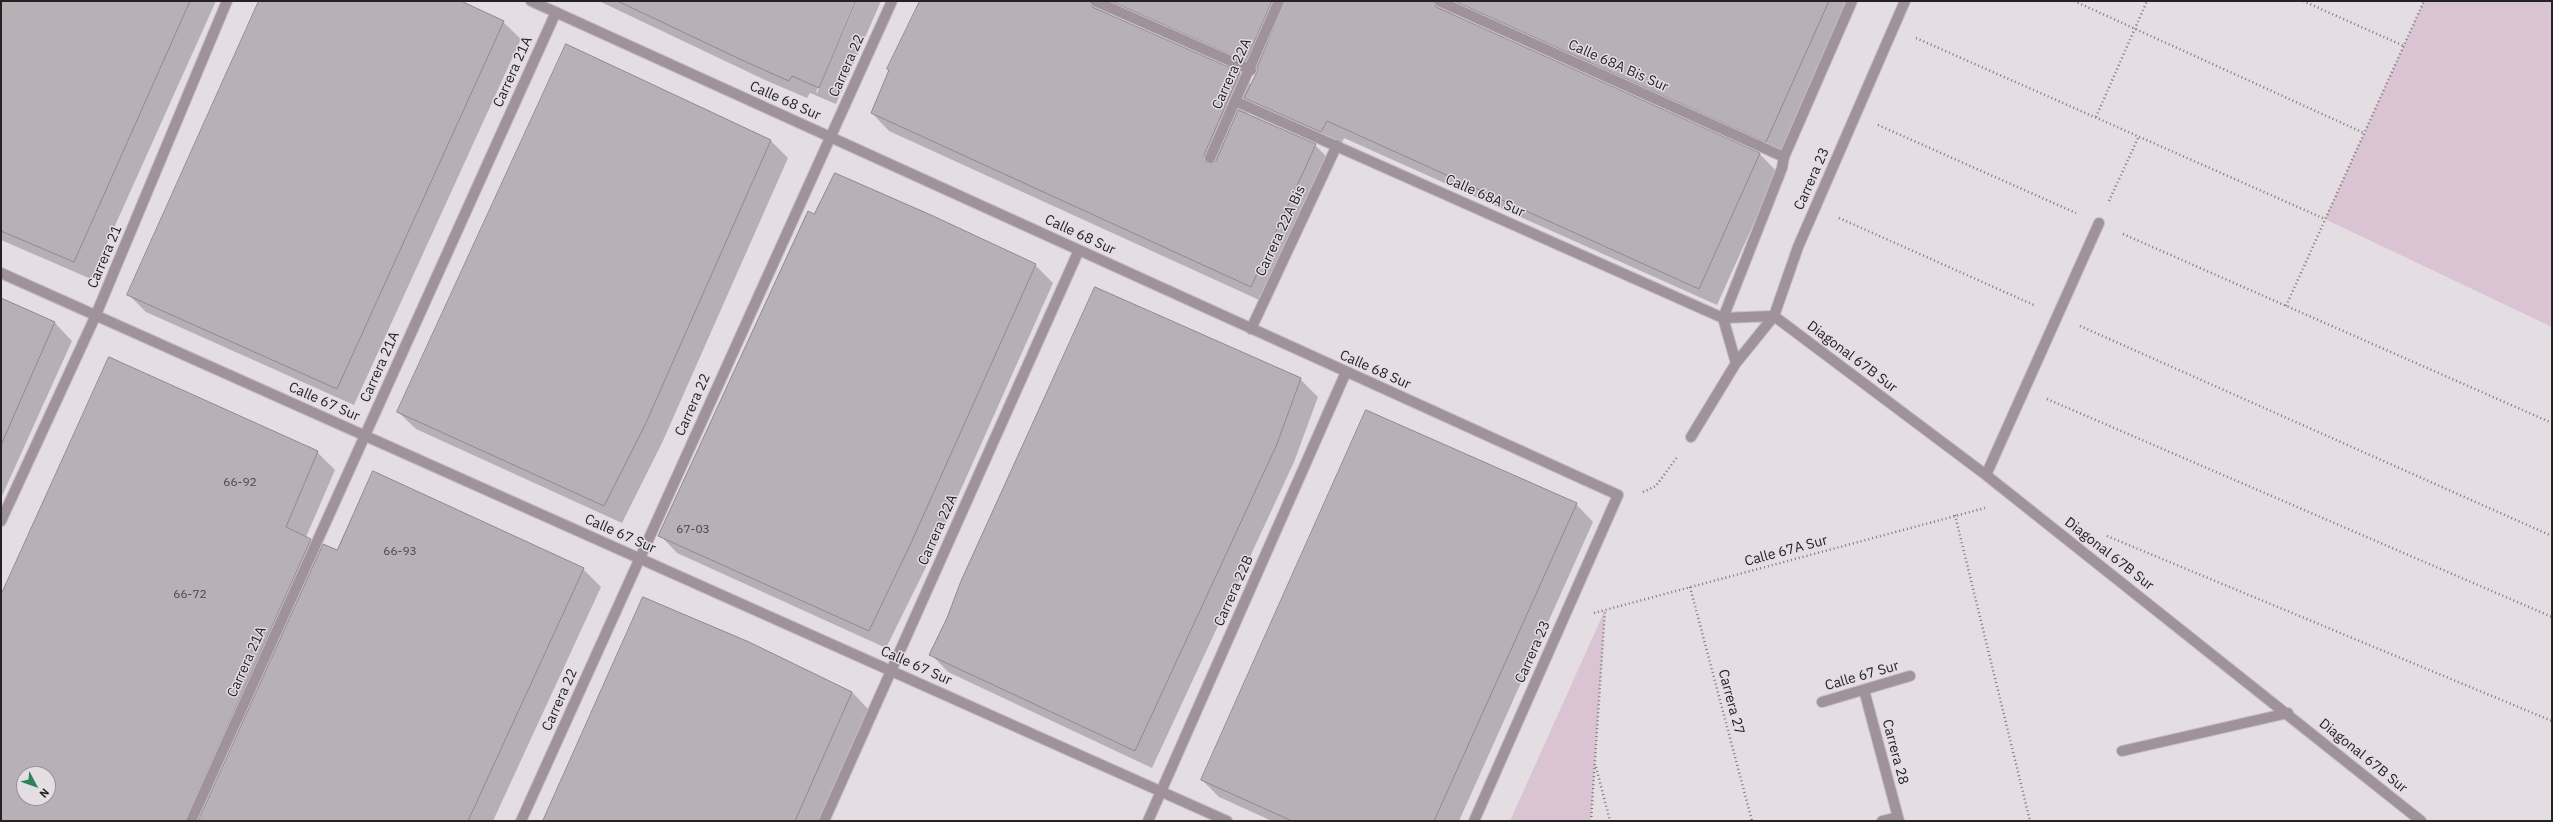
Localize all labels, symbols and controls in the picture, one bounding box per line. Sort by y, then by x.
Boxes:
street label: Carrera 22 [826,32,868,100]
street label: Carrera 21A [490,34,536,110]
street label: Carrera 22A [1209,36,1255,112]
street label: Calle 68A Bis Sur [1565,36,1671,96]
street label: Calle 68 Sur [747,78,823,124]
street label: Carrera 23 [1791,145,1833,213]
street label: Calle 68A Sur [1443,171,1527,221]
street label: Carrera 22A Bis [1253,183,1309,279]
street label: Calle 68 Sur [1042,211,1118,259]
street label: Carrera 21 [84,223,126,291]
street label: Diagonal 67B Sur [1804,318,1900,396]
street label: Carrera 21A [357,329,403,405]
street label: Calle 68 Sur [1337,347,1413,393]
street label: Carrera 22 [672,371,714,439]
street label: Calle 67 Sur [286,379,362,425]
house number: 66-92 [223,476,257,490]
street label: Carrera 22A [915,492,961,568]
street label: Calle 67 Sur [582,511,658,557]
street label: Diagonal 67B Sur [2061,514,2157,594]
house number: 67-03 [676,523,710,537]
street label: Calle 67A Sur [1743,532,1829,570]
house number: 66-93 [383,545,417,559]
street label: Carrera 22B [1211,553,1257,629]
house number: 66-72 [173,588,207,602]
street label: Carrera 23 [1512,618,1554,686]
street label: Carrera 21A [224,624,270,700]
street label: Calle 67 Sur [878,643,954,689]
street label: Calle 67 Sur [1823,657,1901,695]
street label: Carrera 22 [539,666,581,734]
street label: Carrera 27 [1714,668,1748,736]
street label: Diagonal 67B Sur [2316,715,2410,797]
street label: Carrera 28 [1878,718,1912,786]
north arrow [16,766,56,806]
text: N [36,786,52,801]

